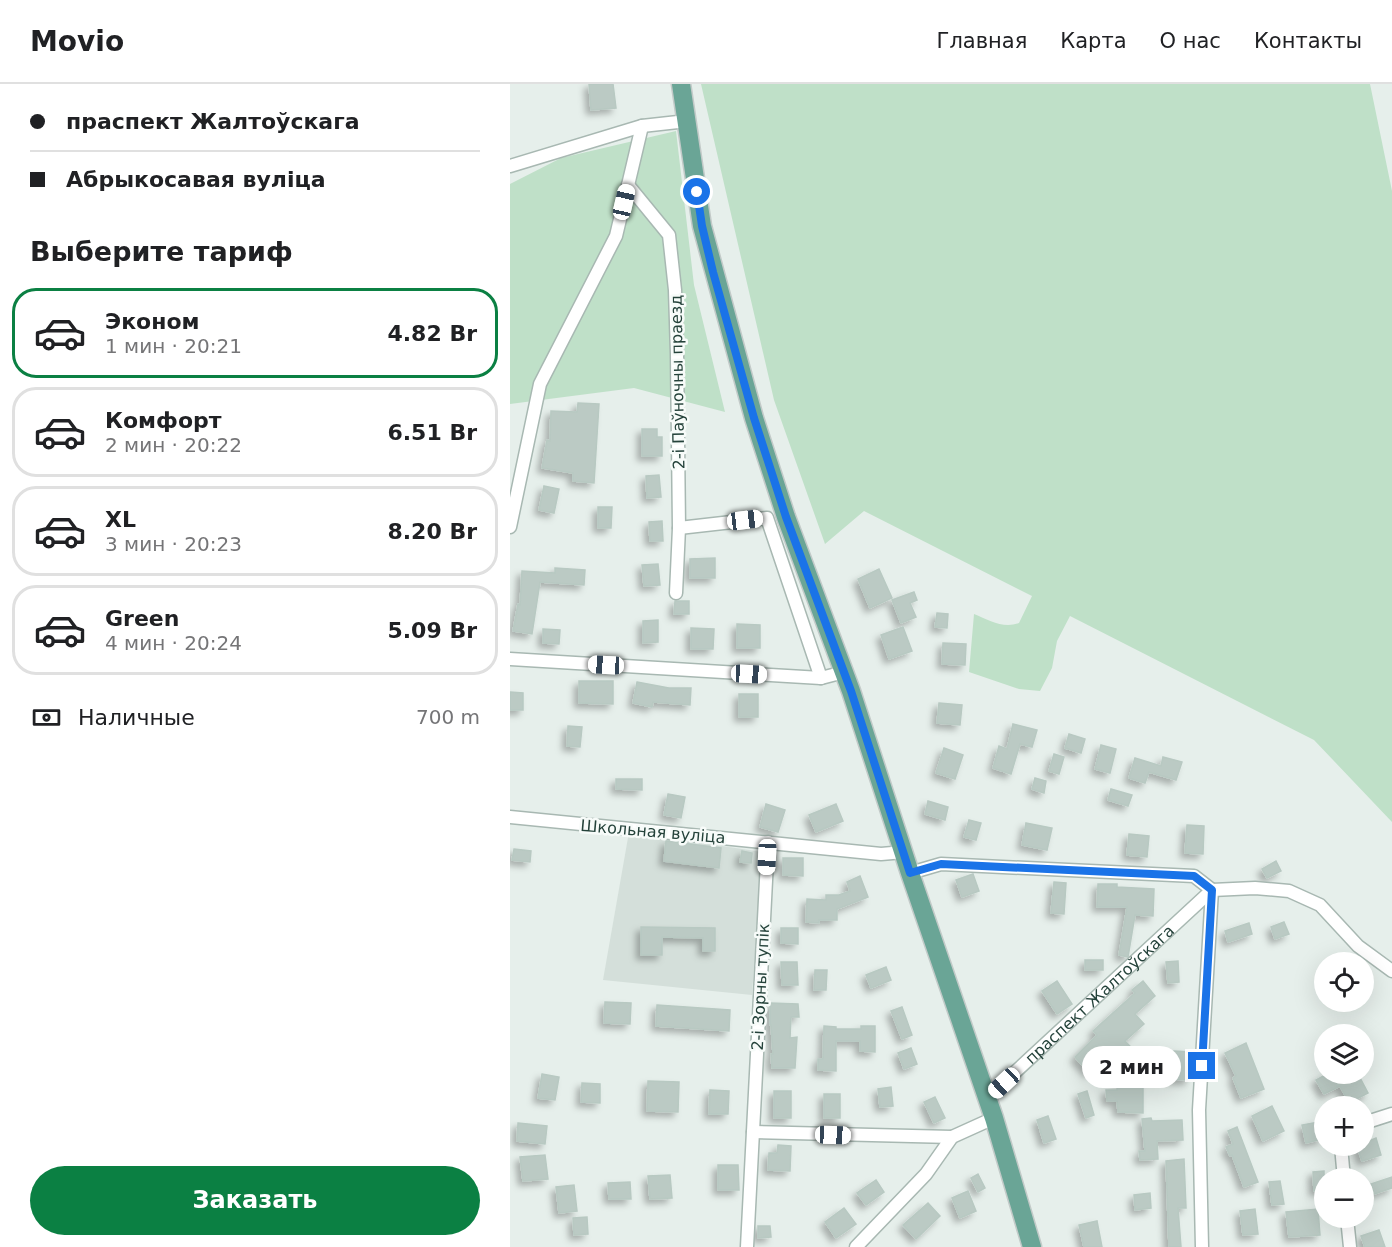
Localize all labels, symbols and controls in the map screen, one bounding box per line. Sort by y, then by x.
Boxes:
text: Movio [30,25,124,58]
text: Главная [937,29,1027,53]
text: Карта [1060,29,1127,53]
text: О нас [1160,29,1221,53]
text: Контакты [1254,29,1362,53]
text: праспект Жалтоўскага [66,109,360,134]
text: Абрыкосавая вуліца [66,167,326,192]
route start [683,178,710,205]
car [611,182,637,222]
text: Выберите тариф [30,236,293,267]
street label: 2-і Паўночны праезд [666,295,689,469]
icon: car [33,306,87,360]
text: Эконом [105,309,200,334]
text: 4.82 Br [387,321,477,346]
text: 1 мин · 20:21 [105,334,242,358]
icon: car [33,405,87,459]
text: Комфорт [105,408,222,433]
text: 6.51 Br [387,420,477,445]
text: 2 мин · 20:22 [105,433,242,457]
icon: car [33,504,87,558]
text: XL [105,507,136,532]
car [726,509,764,531]
text: 8.20 Br [387,519,477,544]
text: 3 мин · 20:23 [105,532,242,556]
icon: car [33,603,87,657]
text: Green [105,606,179,631]
text: 5.09 Br [387,618,477,643]
text: 4 мин · 20:24 [105,631,242,655]
car [588,655,624,675]
car [731,664,767,684]
icon: cash [30,701,63,734]
text: Наличные [78,705,195,730]
text: 700 m [416,705,480,729]
street label: Школьная вуліца [580,816,726,847]
car [757,839,777,875]
street label: праспект Жалтоўскага [1021,921,1178,1068]
street label: 2-і Зорны тупік [748,923,773,1051]
map controls [1314,952,1374,1228]
button: locate [1314,952,1374,1012]
button: layers [1314,1024,1374,1084]
callout: 2 мин [1082,1045,1181,1087]
route end [1188,1052,1215,1079]
text: 2 мин [1099,1055,1164,1079]
car [985,1064,1023,1102]
button: + [1314,1096,1374,1156]
car [815,1125,851,1145]
button: Заказать [30,1166,480,1235]
button: − [1314,1168,1374,1228]

